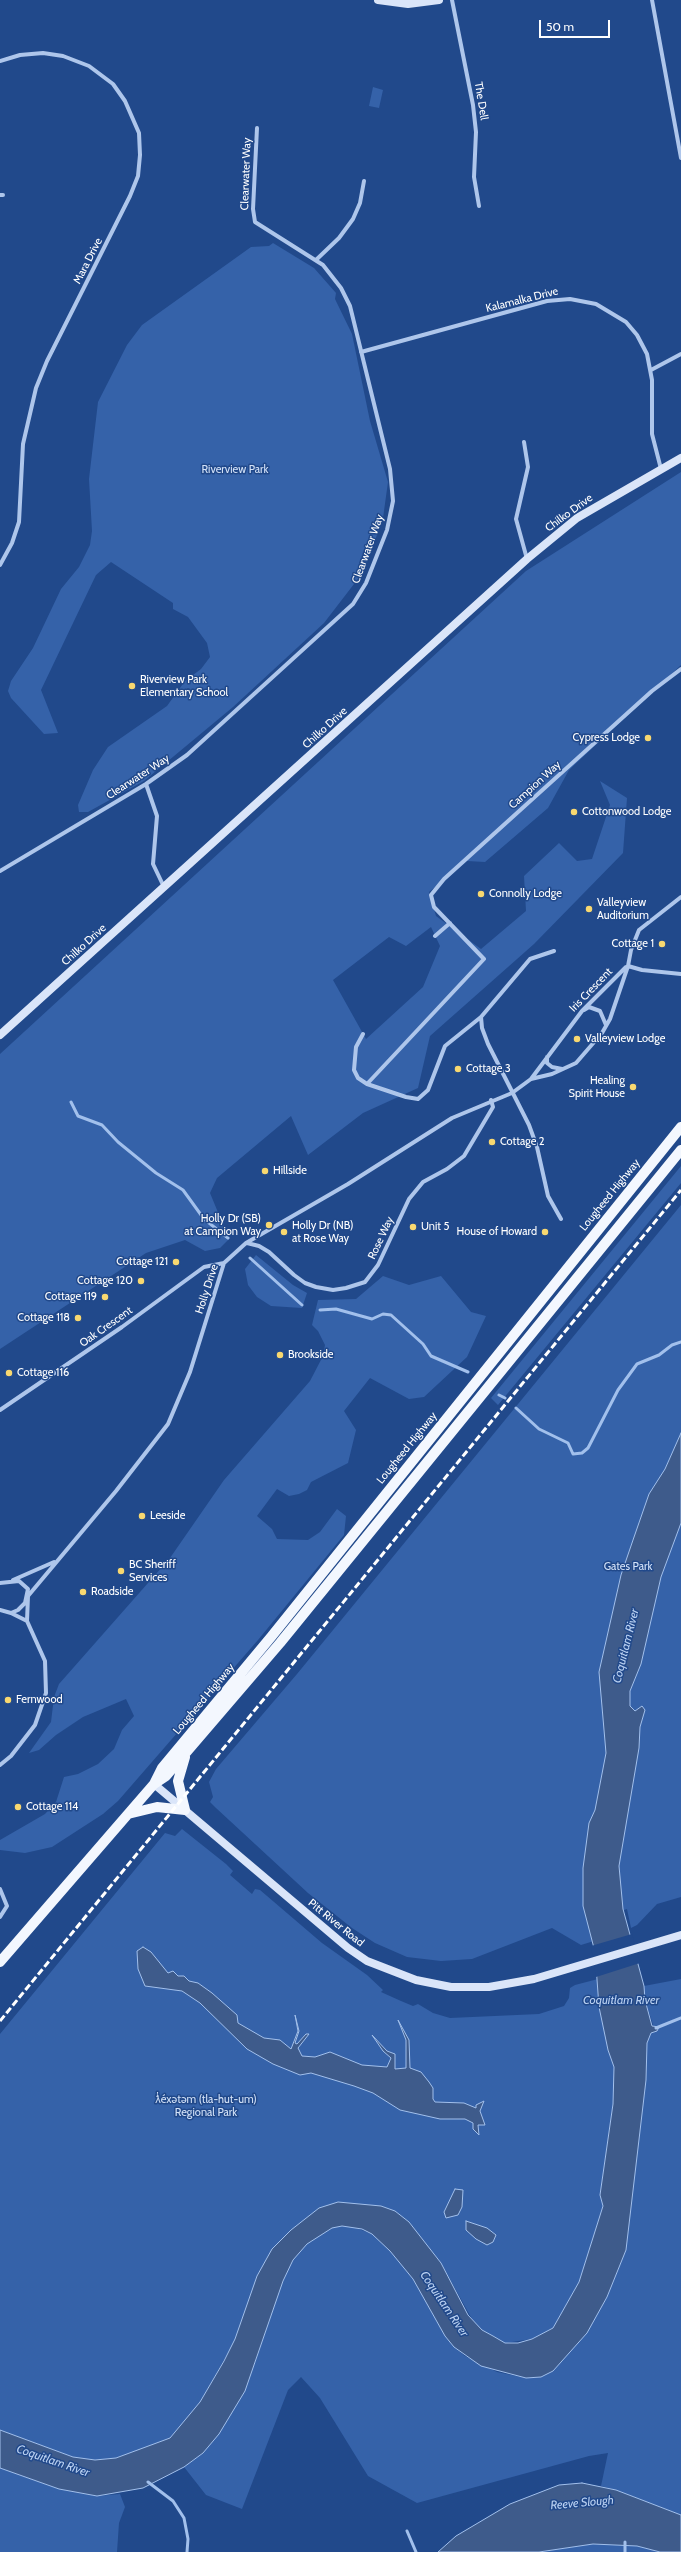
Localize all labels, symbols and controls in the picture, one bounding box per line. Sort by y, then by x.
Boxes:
scale bar [541,12,612,38]
text: 50 m [546,19,574,34]
street label: The Dell [471,81,491,121]
street label: Clearwater Way [238,137,254,211]
street label: Mara Drive [71,236,105,286]
street label: Kalamalka Drive [484,285,560,315]
park label: Riverview Park [202,463,268,477]
street label: Chilko Drive [543,491,595,535]
street label: Clearwater Way [349,513,387,585]
place label: Riverview Park Elementary School [140,673,228,699]
marker: Riverview Park Elementary School [127,681,137,691]
street label: Chilko Drive [300,705,350,751]
place label: Cypress Lodge [572,731,640,745]
marker: Cypress Lodge [643,733,653,743]
street label: Clearwater Way [104,752,172,802]
street label: Campion Way [506,758,564,812]
place label: Cottonwood Lodge [582,805,671,819]
marker: Cottonwood Lodge [569,807,579,817]
place label: Connolly Lodge [489,887,562,901]
marker: Connolly Lodge [476,889,486,899]
place label: Valleyview Auditorium [597,896,649,922]
marker: Valleyview Auditorium [584,904,594,914]
street label: Chilko Drive [59,922,109,968]
place label: Cottage 1 [612,937,654,951]
marker: Cottage 1 [657,939,667,949]
street label: Iris Crescent [567,965,615,1015]
place label: Valleyview Lodge [585,1032,665,1046]
marker: Valleyview Lodge [572,1034,582,1044]
place label: Cottage 3 [466,1062,511,1076]
marker: Cottage 3 [453,1064,463,1074]
place label: Healing Spirit House [569,1074,625,1100]
marker: Healing Spirit House [628,1082,638,1092]
place label: Cottage 2 [500,1135,545,1149]
marker: Cottage 2 [487,1137,497,1147]
street label: Lougheed Highway [577,1156,643,1234]
place label: Hillside [273,1164,307,1178]
marker: Hillside [260,1166,270,1176]
place label: Holly Dr (SB) at Campion Way [184,1212,261,1238]
street label: Rose Way [365,1214,397,1262]
place label: Holly Dr (NB) at Rose Way [292,1219,353,1245]
marker: Holly Dr (SB) at Campion Way [264,1220,274,1230]
place label: Unit 5 [421,1220,449,1234]
marker: Unit 5 [408,1222,418,1232]
place label: House of Howard [457,1225,537,1239]
marker: Holly Dr (NB) at Rose Way [279,1227,289,1237]
marker: House of Howard [540,1227,550,1237]
place label: Cottage 121 [116,1255,168,1269]
marker: Cottage 121 [171,1257,181,1267]
street label: Holly Drive [193,1262,221,1316]
place label: Cottage 120 [77,1274,133,1288]
marker: Cottage 120 [136,1276,146,1286]
place label: Cottage 119 [45,1290,97,1304]
marker: Cottage 119 [100,1292,110,1302]
street label: Oak Crescent [77,1304,135,1350]
place label: Cottage 118 [17,1311,70,1325]
marker: Cottage 118 [73,1313,83,1323]
place label: Brookside [288,1348,333,1362]
marker: Brookside [275,1350,285,1360]
place label: Cottage 116 [17,1366,69,1380]
marker: Cottage 116 [4,1368,14,1378]
street label: Lougheed Highway [374,1409,440,1487]
place label: Leeside [150,1509,185,1523]
marker: Leeside [137,1511,147,1521]
place label: BC Sheriff Services [129,1558,176,1584]
park label: Gates Park [604,1560,652,1574]
marker: BC Sheriff Services [116,1566,126,1576]
place label: Roadside [91,1585,133,1599]
marker: Roadside [78,1587,88,1597]
water label: Coquitlam River [610,1607,642,1685]
street label: Lougheed Highway [171,1661,237,1737]
place label: Fernwood [16,1693,63,1707]
marker: Fernwood [3,1695,13,1705]
place label: Cottage 114 [26,1800,78,1814]
marker: Cottage 114 [13,1802,23,1812]
street label: Pitt River Road [305,1896,367,1950]
water label: Coquitlam River [583,1993,659,2007]
park label: ƛ̓éxətəm (tla-hut-um) Regional Park [155,2093,257,2119]
water label: Coquitlam River [417,2268,471,2340]
water label: Coquitlam River [15,2442,91,2480]
water label: Reeve Slough [550,2493,614,2513]

